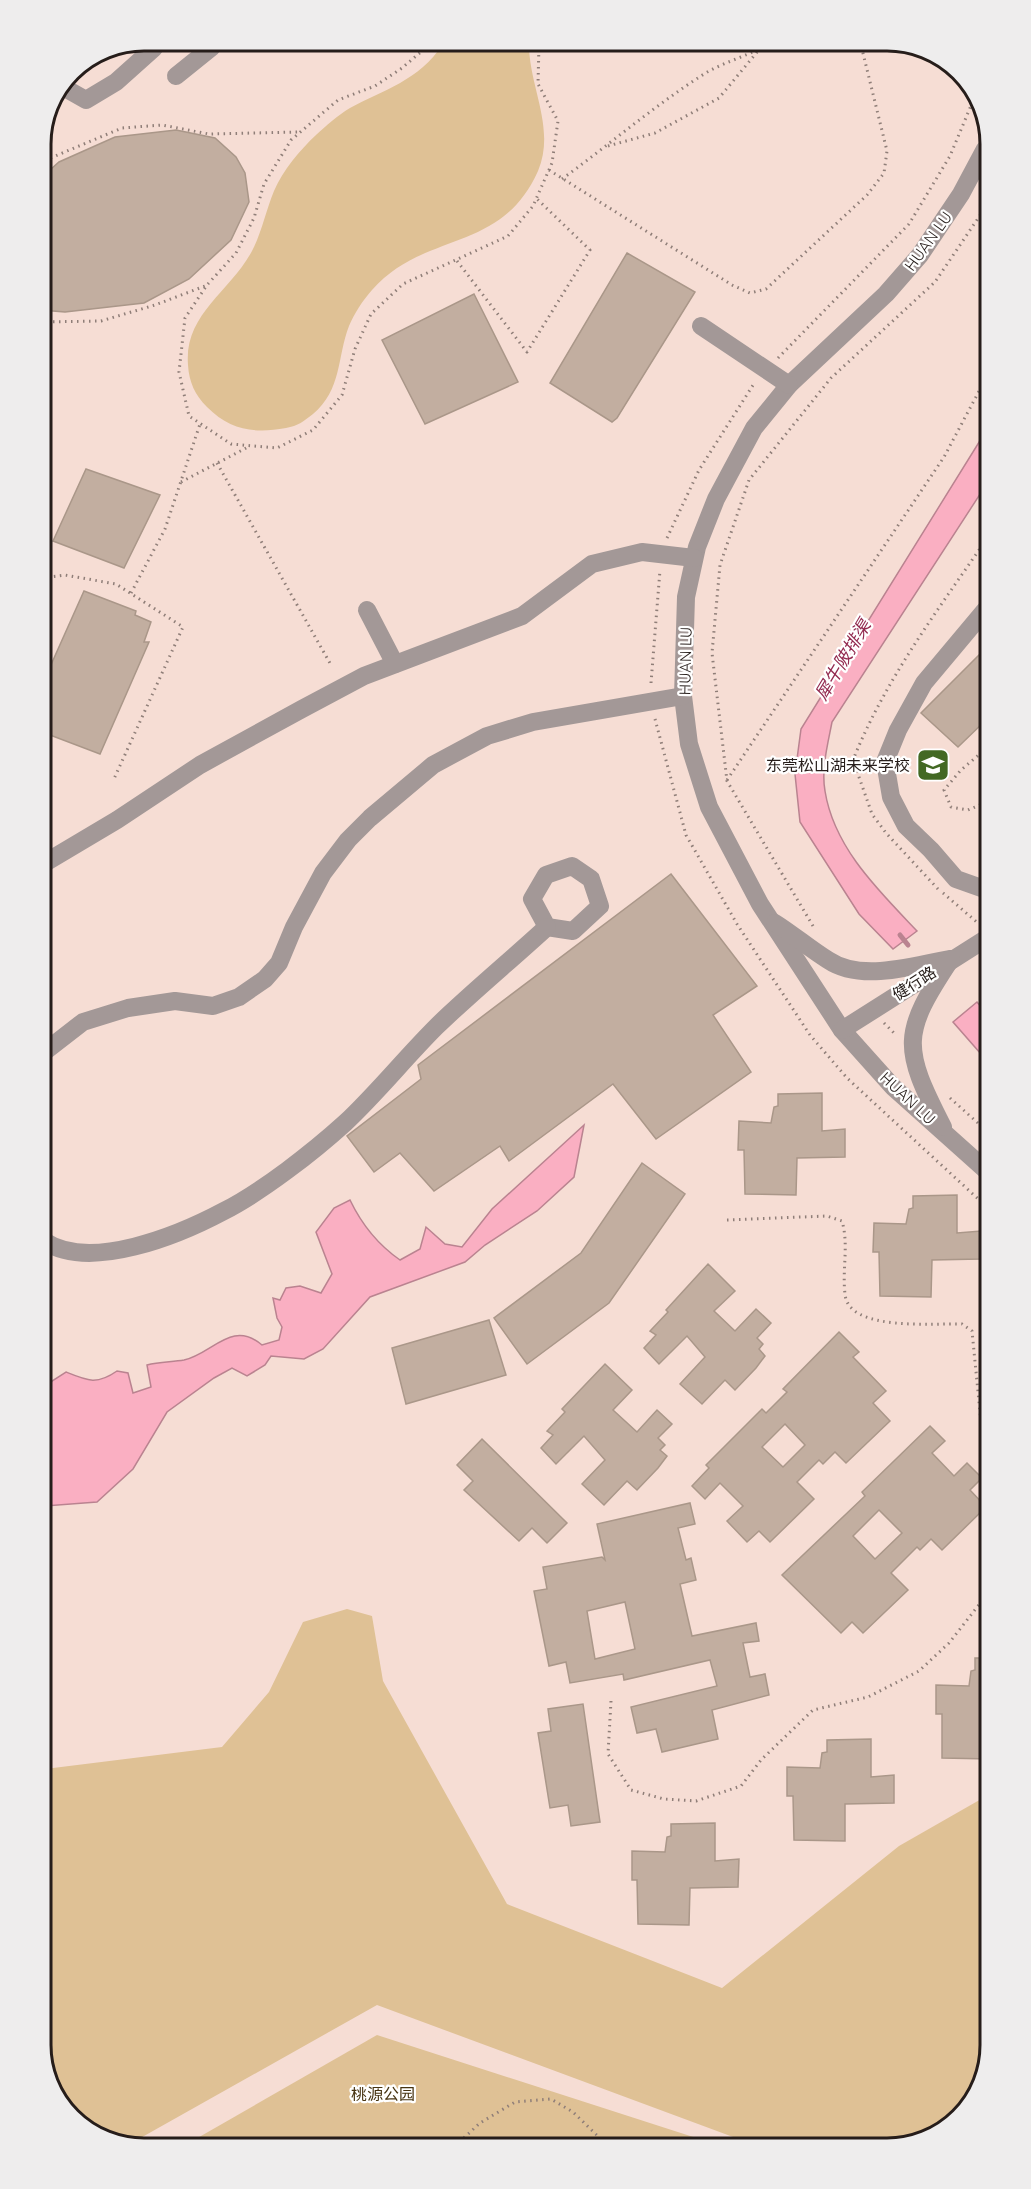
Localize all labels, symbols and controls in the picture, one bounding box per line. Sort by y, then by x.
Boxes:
street label: HUAN LU [900,207,956,275]
water label: 犀牛陂排渠 [810,613,877,704]
street label: HUAN LU [674,626,696,696]
school or university icon: 东莞松山湖未来学校 [915,747,951,783]
place label: 东莞松山湖未来学校 [766,755,910,775]
street label: 健行路 [888,962,940,1004]
street label: HUAN LU [876,1067,940,1129]
park label: 桃源公园 [351,2084,415,2104]

